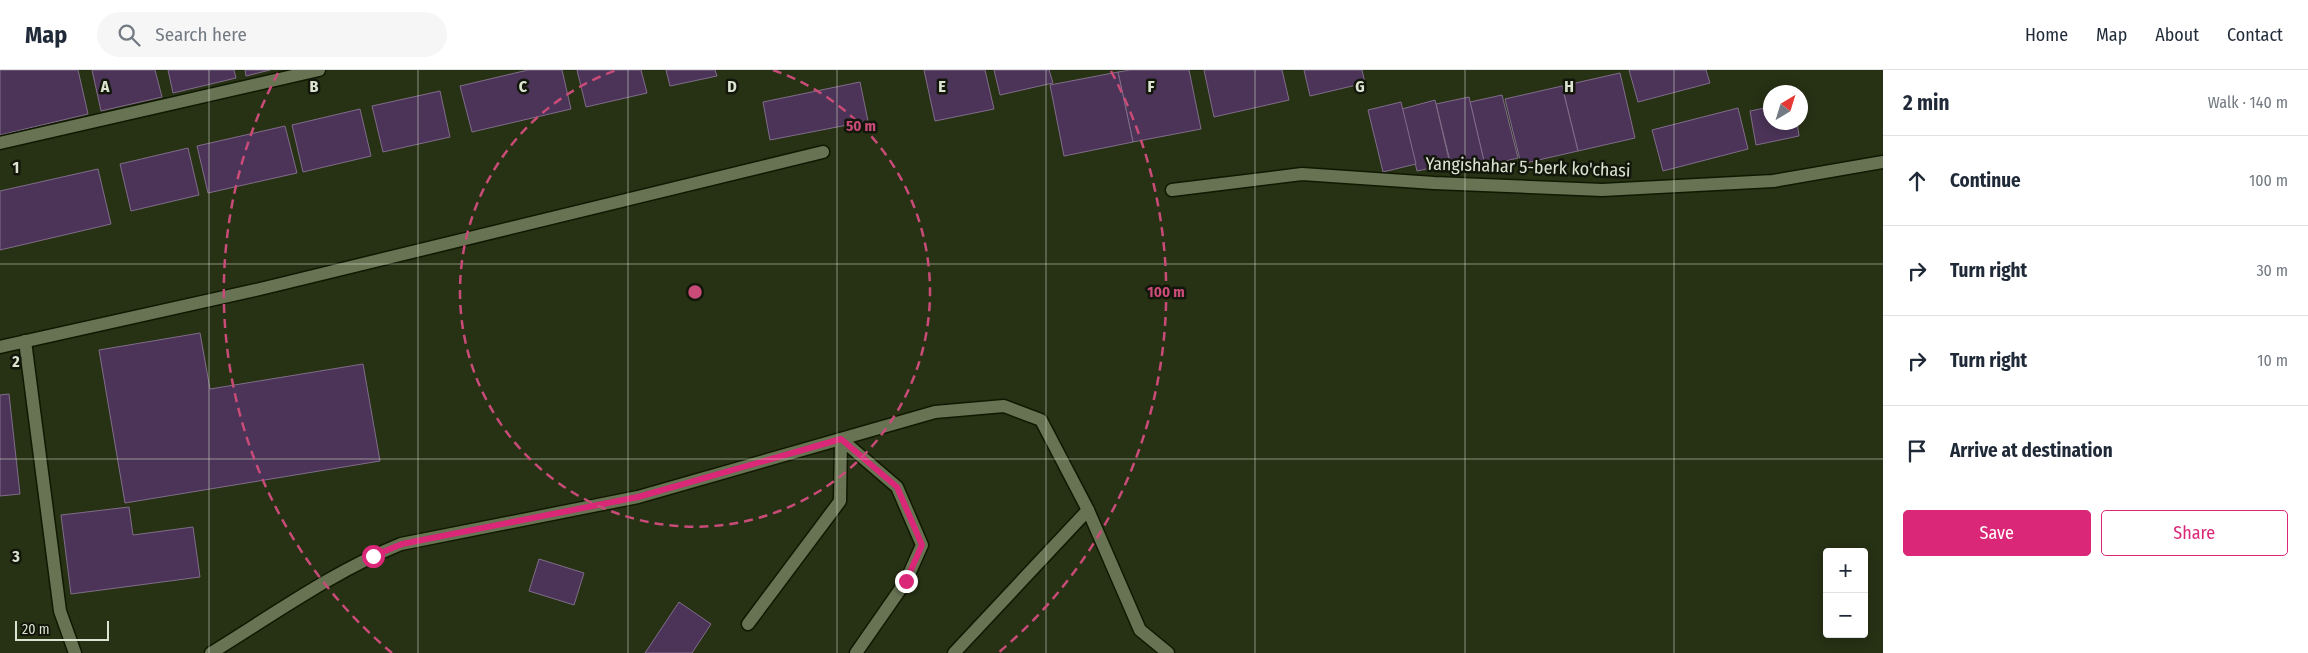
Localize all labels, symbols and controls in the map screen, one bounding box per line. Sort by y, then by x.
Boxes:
search box [97,12,447,57]
text: Map [25,21,67,49]
icon: search [115,21,143,49]
text: Search here [155,23,247,46]
text: Home [2025,24,2068,46]
text: Map [2096,24,2127,46]
text: About [2155,24,2199,46]
text: Contact [2227,24,2283,46]
text: A [100,77,110,96]
text: B [310,77,319,96]
text: C [519,77,528,96]
text: D [727,77,737,96]
text: E [938,77,946,96]
text: F [1147,77,1155,96]
text: G [1355,77,1365,96]
text: H [1564,77,1574,96]
north arrow [1763,85,1808,130]
text: 2 min [1903,90,1950,116]
text: Walk · 140 m [2208,93,2288,112]
text: 50 m [846,117,876,135]
street label: Yangishahar 5-berk ko'chasi [1425,152,1631,182]
text: 1 [13,158,19,177]
icon: ahead [1903,167,1931,195]
text: Continue [1950,169,2021,192]
text: 100 m [2249,171,2288,190]
icon: right [1903,257,1931,285]
text: Turn right [1950,259,2027,282]
text: 30 m [2256,261,2288,280]
centre of rings [686,283,704,301]
text: 100 m [1147,283,1185,301]
icon: right [1903,347,1931,375]
text: Turn right [1950,349,2027,372]
text: 10 m [2257,351,2288,370]
text: 2 [11,352,20,371]
icon: arrive [1903,437,1931,465]
text: Arrive at destination [1950,439,2113,462]
button: Save [1903,510,2091,556]
button: Share [2101,510,2288,556]
route start [362,545,385,568]
text: 3 [11,547,20,566]
map controls [1823,548,1868,638]
button: + [1823,548,1868,593]
route end [895,570,918,593]
button: − [1823,593,1868,638]
scale bar [15,618,109,641]
text: 20 m [22,621,50,638]

